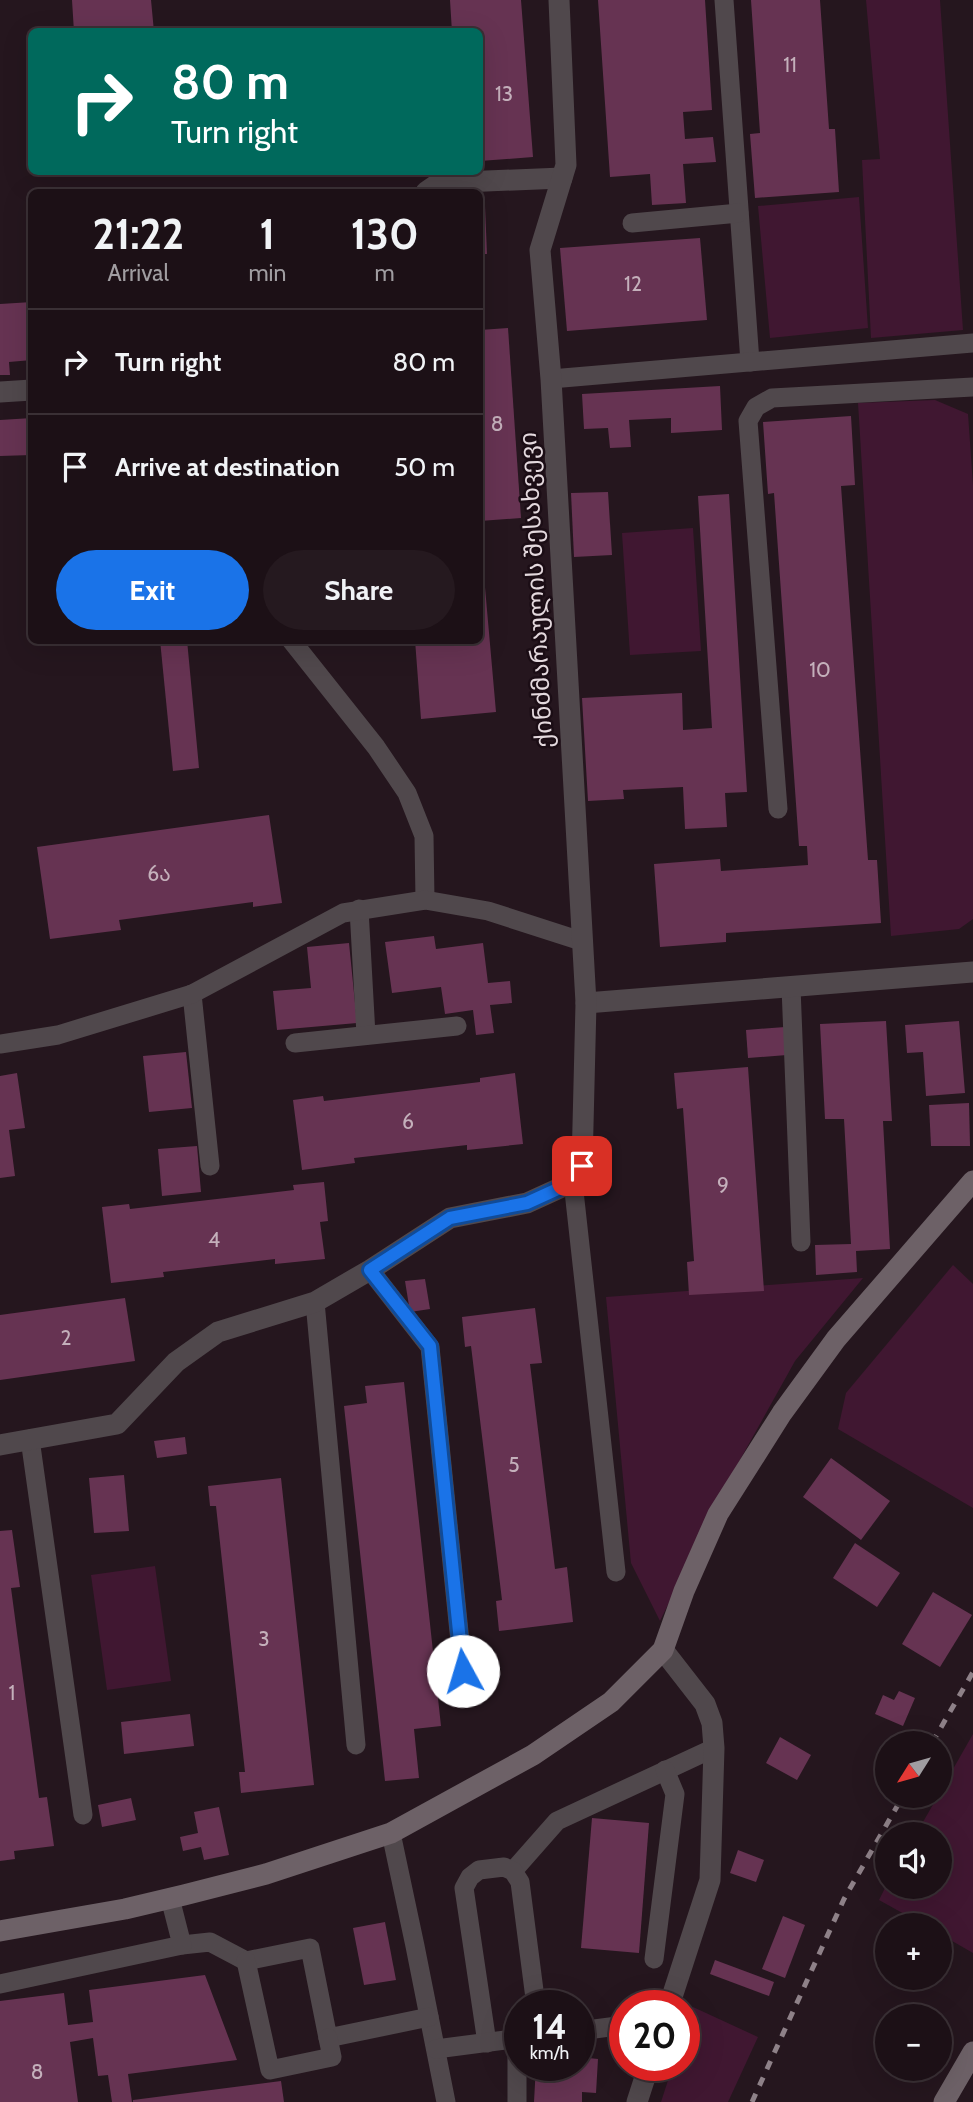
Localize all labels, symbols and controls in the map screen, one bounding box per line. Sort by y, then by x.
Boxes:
text: 80 m [171,52,289,111]
house number: 11 [783,52,797,77]
icon: right [56,56,147,147]
house number: 13 [495,81,513,106]
text: Turn right [171,112,298,151]
text: 21:22 [92,208,184,260]
text: 1 [260,208,275,260]
text: 130 [351,208,419,260]
text: Arrival [108,259,169,287]
text: min [248,259,286,287]
text: m [375,259,395,287]
house number: 12 [624,271,642,296]
icon: right [56,343,94,381]
text: Turn right [115,346,221,378]
text: 80 m [392,346,455,378]
house number: 8 [491,411,503,436]
street label: ქინძმარაულის შესახვევი [513,431,558,749]
icon: arrive [56,448,94,486]
text: Arrive at destination [115,451,340,483]
text: 50 m [394,451,455,483]
button: Exit [56,550,249,630]
button: Share [263,550,455,630]
house number: 10 [809,657,831,682]
house number: 6ა [147,861,171,886]
house number: 6 [402,1109,414,1134]
pin [552,1136,612,1196]
icon: arrive [563,1147,601,1185]
house number: 9 [717,1172,729,1197]
house number: 4 [208,1227,220,1252]
house number: 2 [60,1325,72,1350]
house number: 5 [508,1452,520,1477]
house number: 3 [258,1626,270,1651]
position arrow [426,1634,500,1708]
house number: 1 [9,1680,15,1705]
north arrow [875,1731,952,1808]
map controls [875,1731,952,2081]
button: sound [875,1822,952,1899]
button: + [875,1913,952,1990]
speed limit sign: 20 [609,1990,700,2081]
button: − [875,2004,952,2081]
text: 14 [532,2005,567,2048]
text: km/h [530,2042,569,2064]
house number: 8 [31,2059,43,2084]

